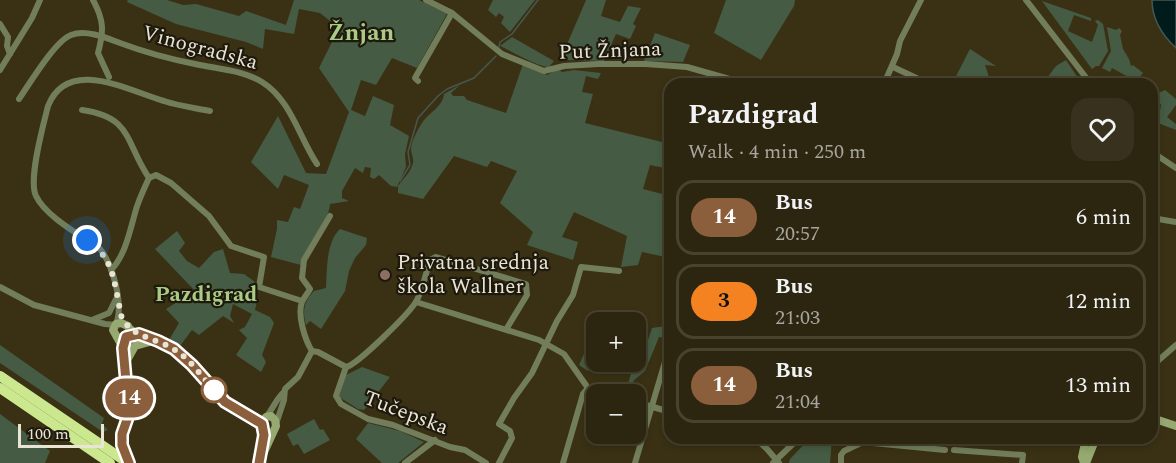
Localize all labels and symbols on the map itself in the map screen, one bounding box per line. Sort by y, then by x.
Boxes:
district label: Žnjan [328,15,395,51]
street label: Vinogradska [139,17,262,79]
street label: Put Žnjana [558,33,663,69]
your location [72,225,102,255]
place label: Privatna srednja škola Wallner [397,247,550,303]
marker: Privatna srednja škola Wallner [378,268,392,282]
district label: Pazdigrad [155,278,257,311]
unlabelled marker [201,377,227,403]
line badge: 14 [102,378,156,418]
street label: Tučepska [359,382,454,444]
scale bar [18,421,104,448]

